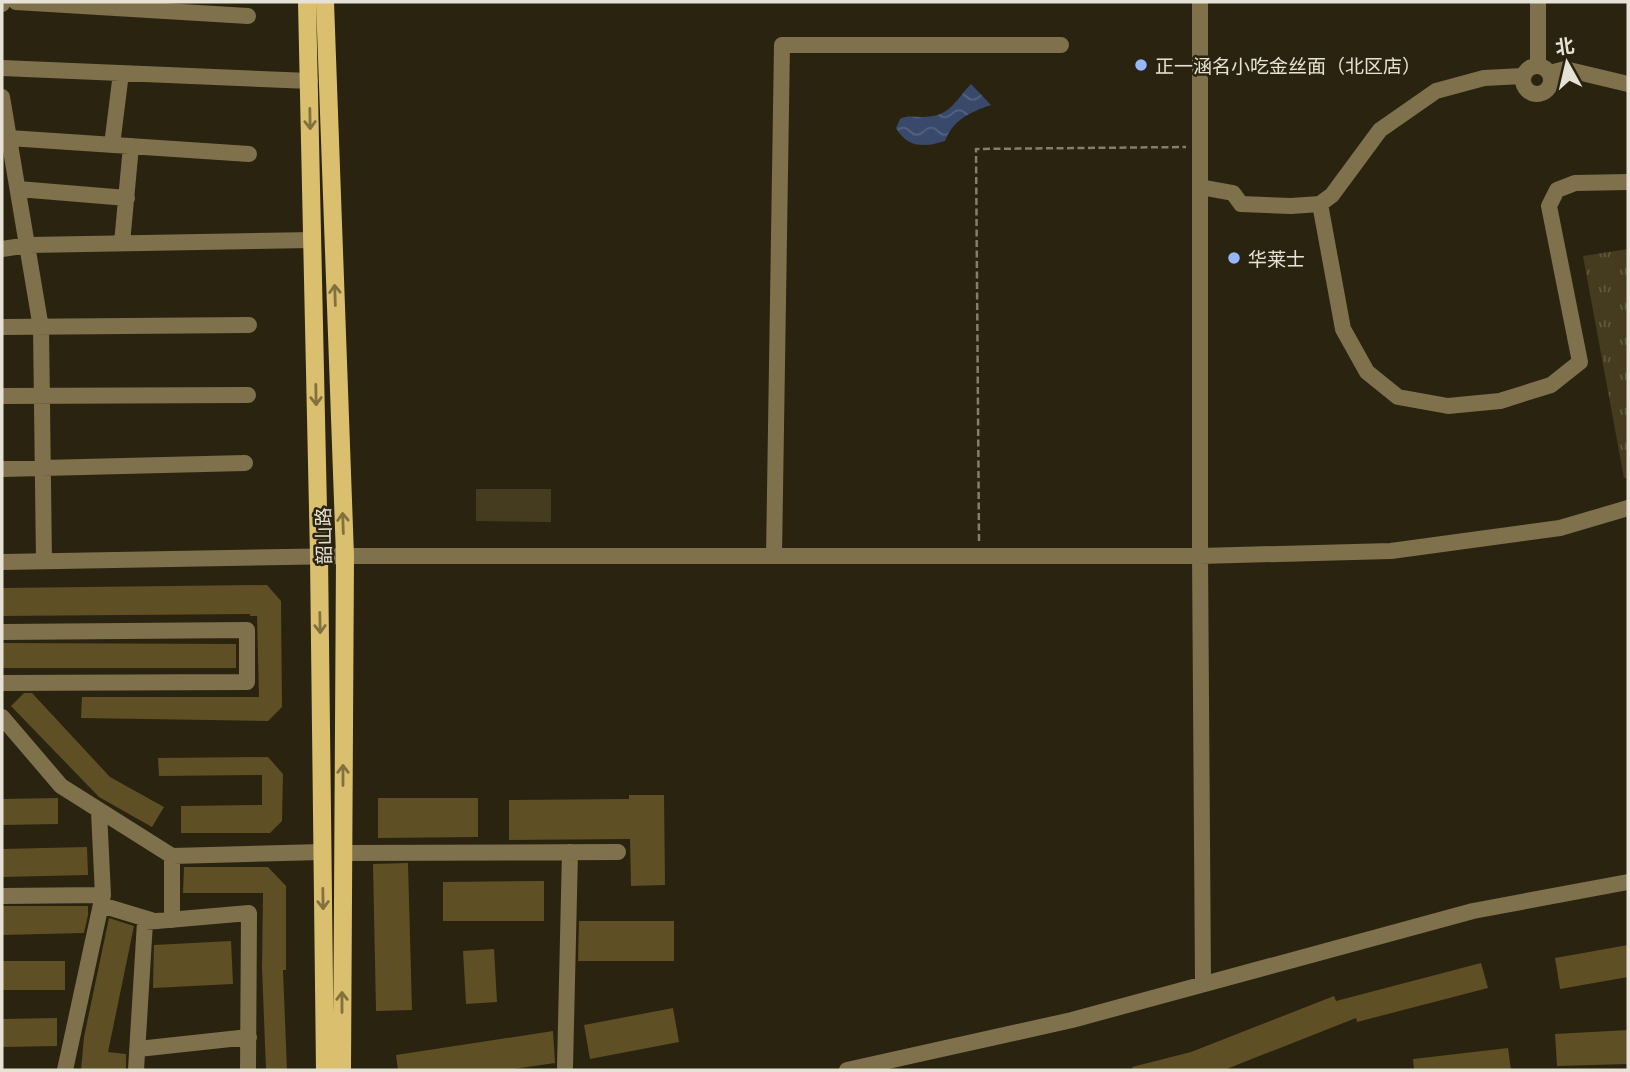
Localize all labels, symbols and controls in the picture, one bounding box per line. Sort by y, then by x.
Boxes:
north arrow [1532,28,1602,98]
text: 北 [1553,30,1576,61]
place label: 正一涵名小吃金丝面（北区店） [1155,51,1421,80]
marker: 正一涵名小吃金丝面（北区店） [1133,57,1149,73]
one-way arrow [304,107,317,130]
place label: 华莱士 [1248,244,1305,273]
marker: 华莱士 [1226,250,1242,266]
one-way arrow [329,284,342,307]
one-way arrow [309,384,323,407]
street label: 韶山路 [308,507,338,565]
one-way arrow [337,511,350,534]
one-way arrow [313,611,327,634]
one-way arrow [337,763,350,786]
one-way arrow [316,888,330,911]
one-way arrow [335,991,349,1014]

